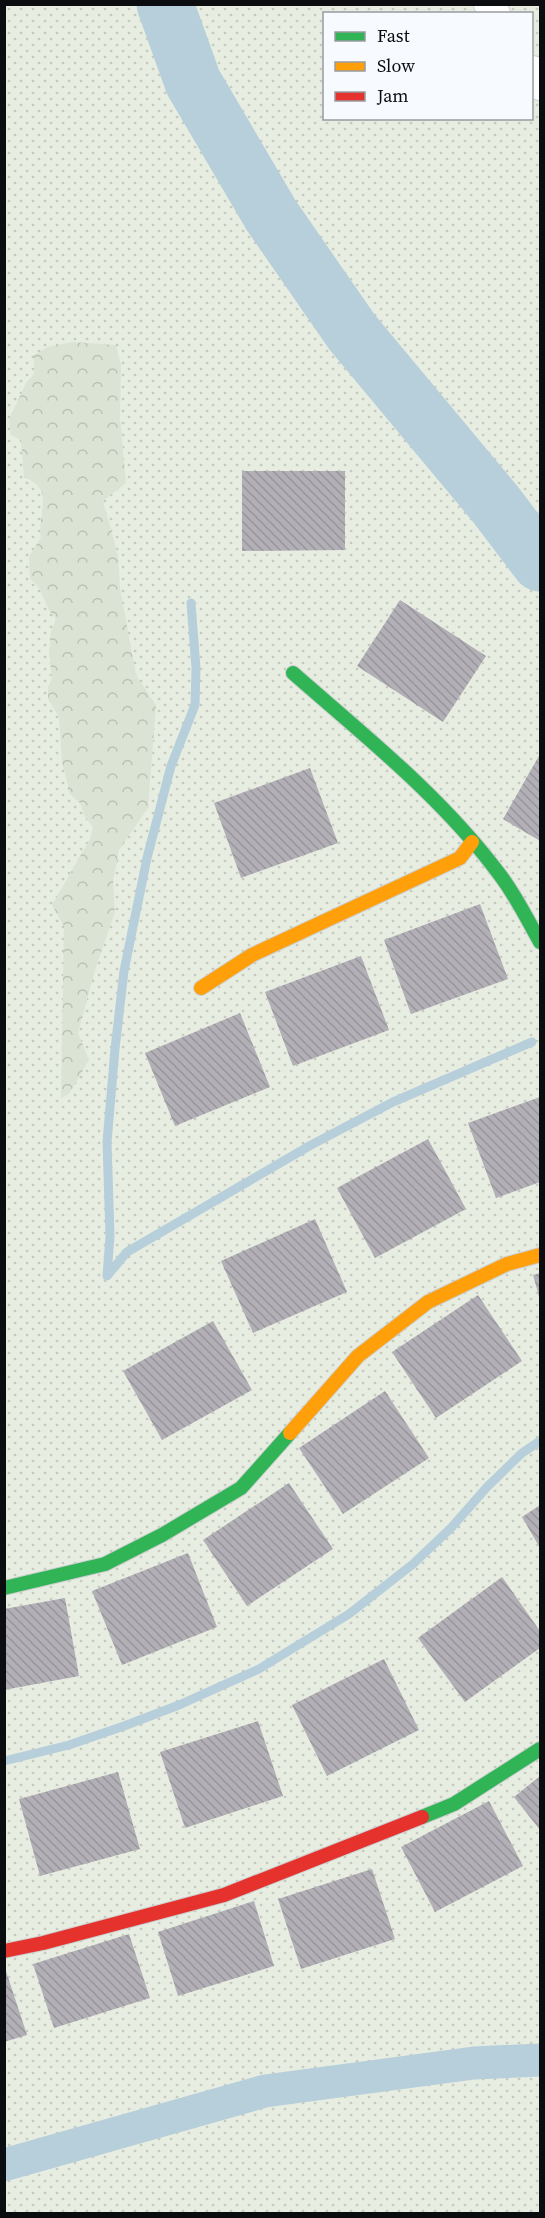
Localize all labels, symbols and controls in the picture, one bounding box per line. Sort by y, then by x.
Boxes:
legend [323,12,533,120]
text: Fast [377,23,410,48]
text: Slow [377,53,415,78]
text: Jam [376,83,409,108]

